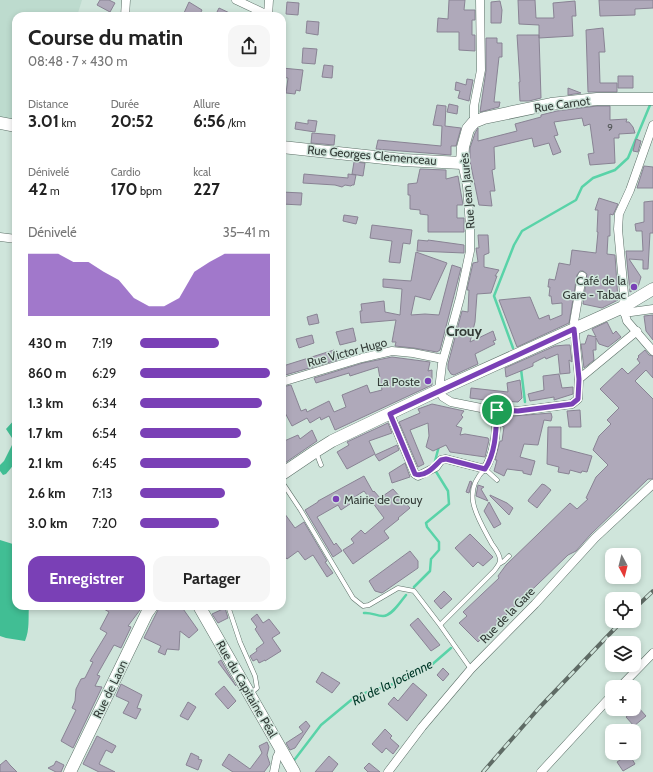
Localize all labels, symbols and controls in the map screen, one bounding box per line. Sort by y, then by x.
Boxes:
text: Course du matin [28,24,183,51]
button: share [228,25,270,67]
text: 08:48 · 7 × 430 m [28,53,128,69]
street label: Rue Carnot [533,93,591,115]
text: Distance [28,97,69,111]
text: Durée [111,97,139,111]
text: Allure [193,97,220,111]
text: 3.01 [28,111,59,131]
text: 20:52 [111,111,154,131]
text: 6:56 [193,111,225,131]
text: km [59,116,76,130]
text: /km [225,116,246,130]
house number: 9 [607,121,613,134]
street label: Rue Georges Clemenceau [307,142,437,168]
street label: Rue Jean Jaurès [456,152,478,230]
text: Dénivelé [28,165,69,179]
text: Cardio [111,165,141,179]
text: kcal [193,165,211,179]
text: 42 [28,179,48,199]
text: 170 [111,179,137,199]
text: 227 [193,179,220,199]
text: m [48,184,60,198]
text: bpm [137,184,162,198]
text: Dénivelé [28,224,77,240]
text: 35–41 m [223,224,270,240]
place label: Café de la Gare - Tabac [563,273,627,302]
marker: Café de la Gare - Tabac [629,282,639,292]
district label: Crouy [446,322,483,340]
street label: Rue Victor Hugo [305,334,389,370]
text: 430 m [28,335,66,351]
text: 7:19 [92,335,113,351]
text: 860 m [28,365,67,381]
text: 6:29 [92,365,116,381]
place label: La Poste [377,374,420,389]
marker: La Poste [423,376,433,386]
pin [480,393,514,427]
text: 1.3 km [28,395,63,411]
text: 6:34 [92,395,117,411]
icon: arrive [486,399,508,421]
text: 1.7 km [28,425,63,441]
text: 6:54 [92,425,117,441]
text: 2.1 km [28,455,63,471]
text: 6:45 [92,455,117,471]
text: 2.6 km [28,485,66,501]
text: 7:13 [92,485,113,501]
place label: Mairie de Crouy [344,492,423,507]
marker: Mairie de Crouy [331,494,341,504]
text: 3.0 km [28,515,67,531]
text: 7:20 [92,515,117,531]
north arrow [605,548,641,584]
map controls [605,548,641,760]
button: Enregistrer [28,556,145,602]
button: Partager [153,556,270,602]
street label: Rue de la Gare [476,584,538,646]
button: locate [605,592,641,628]
button: layers [605,636,641,672]
street label: Rue du Capitaine Péal [213,638,281,740]
water label: Rû de la Jocienne [349,656,435,708]
street label: Rue de Laon [89,657,131,721]
button: + [605,680,641,716]
button: − [605,724,641,760]

